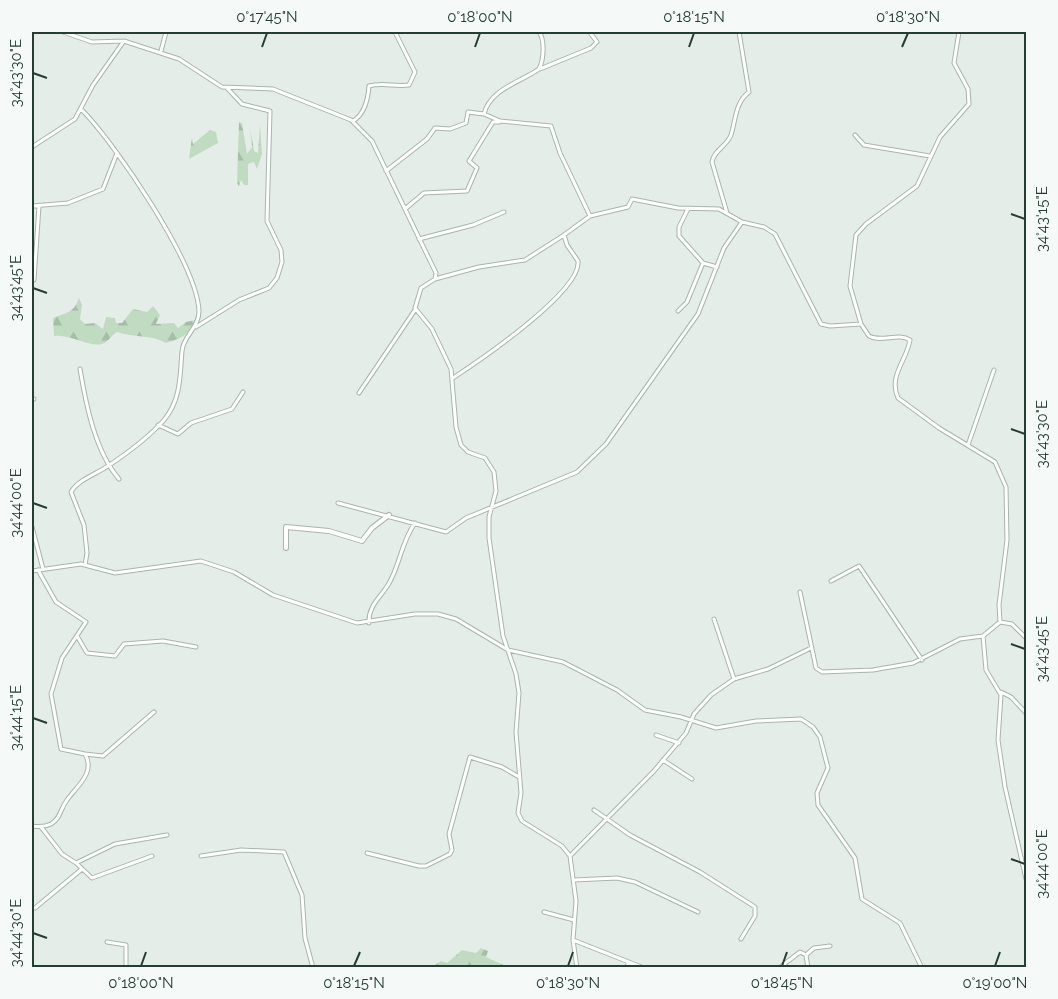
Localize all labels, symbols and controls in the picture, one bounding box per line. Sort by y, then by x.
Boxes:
text: 0°17'45"N [236,8,298,26]
text: 0°18'00"N [447,8,513,26]
text: 0°18'15"N [663,8,725,26]
text: 0°18'30"N [876,8,940,26]
text: 34°43'30"E [7,39,25,107]
text: 34°43'15"E [1033,186,1051,252]
text: 34°43'45"E [7,255,25,321]
text: 34°43'30"E [1033,400,1051,468]
text: 34°44'00"E [7,468,25,538]
text: 34°43'45"E [1033,616,1051,682]
text: 34°44'15"E [7,685,25,751]
text: 34°44'00"E [1033,829,1051,899]
text: 34°44'30"E [7,899,25,967]
text: 0°18'00"N [108,974,174,992]
text: 0°18'15"N [323,974,385,992]
text: 0°18'30"N [536,974,600,992]
text: 0°18'45"N [751,974,813,992]
text: 0°19'00"N [963,974,1027,992]

